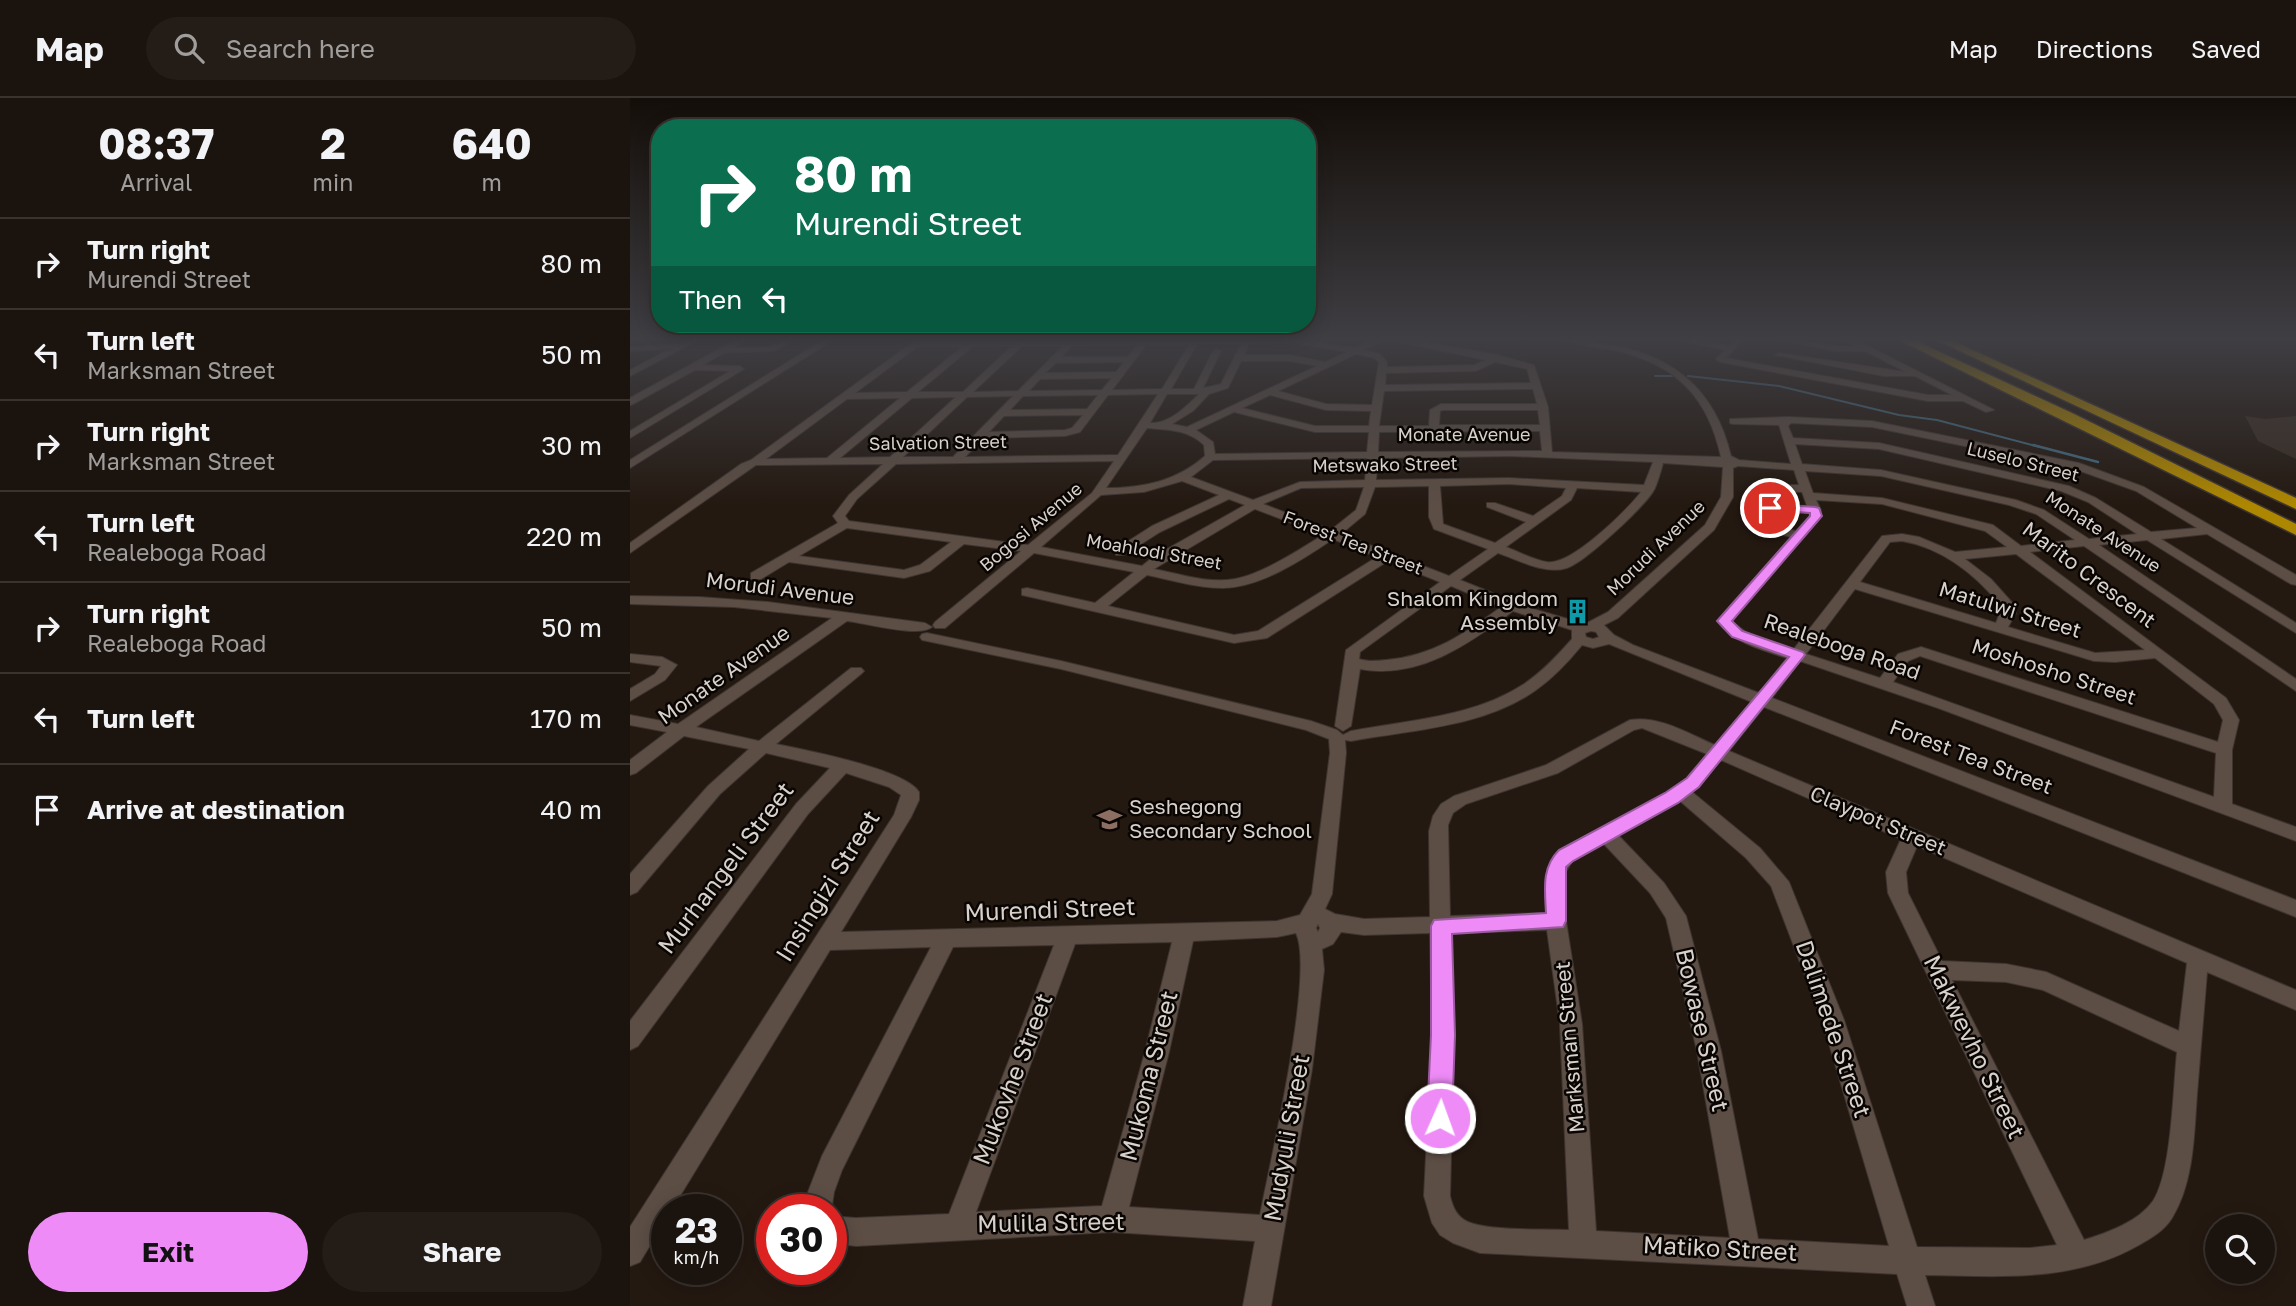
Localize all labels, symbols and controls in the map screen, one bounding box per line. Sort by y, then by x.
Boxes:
search box [146,17,636,80]
text: Map [35,29,104,68]
icon: search [170,29,208,67]
text: Search here [226,33,375,64]
text: Map [1949,34,1998,63]
text: Directions [2036,34,2153,63]
text: Saved [2191,34,2261,63]
text: 08:37 [98,118,214,168]
text: 2 [320,118,346,168]
text: 640 [452,118,532,168]
text: 80 m [794,144,912,203]
icon: right [679,147,770,238]
text: Arrival [120,168,192,196]
text: min [313,168,353,196]
text: m [481,168,502,196]
text: Murendi Street [794,204,1022,242]
text: Turn right [87,234,210,265]
icon: right [28,245,66,283]
text: 80 m [541,248,602,279]
text: Murendi Street [87,265,251,293]
icon: left [756,280,794,318]
text: Then [679,284,742,315]
text: Turn left [87,325,195,356]
icon: left [28,336,66,374]
text: 50 m [541,339,602,370]
text: Marksman Street [87,356,275,384]
text: Turn right [87,416,210,447]
street label: Monate Avenue [1397,423,1531,445]
icon: right [28,427,66,465]
text: 30 m [541,430,602,461]
street label: Salvation Street [869,430,1007,454]
street label: Luselo Street [1965,436,2082,486]
text: Marksman Street [87,447,275,475]
street label: Metswako Street [1312,452,1458,476]
street label: Bogosi Avenue [975,477,1086,576]
pin [1740,478,1800,538]
street label: Monate Avenue [2042,486,2165,577]
icon: arrive [1751,489,1789,527]
street label: Morudi Avenue [1602,495,1709,600]
street label: Forest Tea Street [1280,505,1426,579]
text: Turn left [87,507,195,538]
street label: Marito Crescent [2018,516,2161,633]
icon: left [28,518,66,556]
text: 220 m [526,521,602,552]
street label: Moahlodi Street [1085,528,1224,574]
text: Realeboga Road [87,538,266,566]
street label: Morudi Avenue [704,566,856,610]
street label: Matulwi Street [1936,575,2085,643]
place label: Shalom Kingdom Assembly [1387,585,1558,635]
building icon: Shalom Kingdom Assembly [1564,597,1592,625]
text: Turn right [87,598,210,629]
street label: Realeboga Road [1761,607,1924,685]
icon: right [28,609,66,647]
text: 50 m [541,612,602,643]
street label: Monate Avenue [652,619,794,729]
text: Realeboga Road [87,629,266,657]
street label: Moshosho Street [1969,632,2140,710]
icon: left [28,700,66,738]
text: Turn left [87,703,195,734]
text: 170 m [530,703,602,734]
street label: Forest Tea Street [1886,713,2057,799]
street label: Murhangeli Street [651,776,799,959]
street label: Claypot Street [1806,780,1950,860]
icon: arrive [28,791,66,829]
place label: Seshegong Secondary School [1129,793,1312,843]
text: Arrive at destination [87,794,345,825]
text: 40 m [541,794,602,825]
street label: Insingizi Street [769,804,885,966]
school or university icon: Seshegong Secondary School [1095,805,1123,833]
street label: Murendi Street [964,891,1136,926]
street label: Dalimede Street [1791,936,1878,1121]
street label: Bowase Street [1671,945,1736,1114]
street label: Makwevho Street [1918,950,2032,1143]
street label: Marksman Street [1549,960,1589,1134]
street label: Mukoma Street [1112,987,1183,1164]
street label: Mukovhe Street [966,989,1058,1168]
street label: Mudyuli Street [1257,1052,1314,1223]
position arrow [1403,1081,1477,1155]
speed limit sign: 30 [756,1194,847,1285]
street label: Mulila Street [977,1206,1125,1237]
text: 23 [675,1209,718,1251]
button: Exit [28,1212,308,1292]
button: Share [322,1212,602,1292]
map controls [2205,1214,2275,1284]
button: search [2205,1214,2275,1284]
street label: Matiko Street [1642,1229,1798,1266]
text: km/h [674,1246,719,1268]

